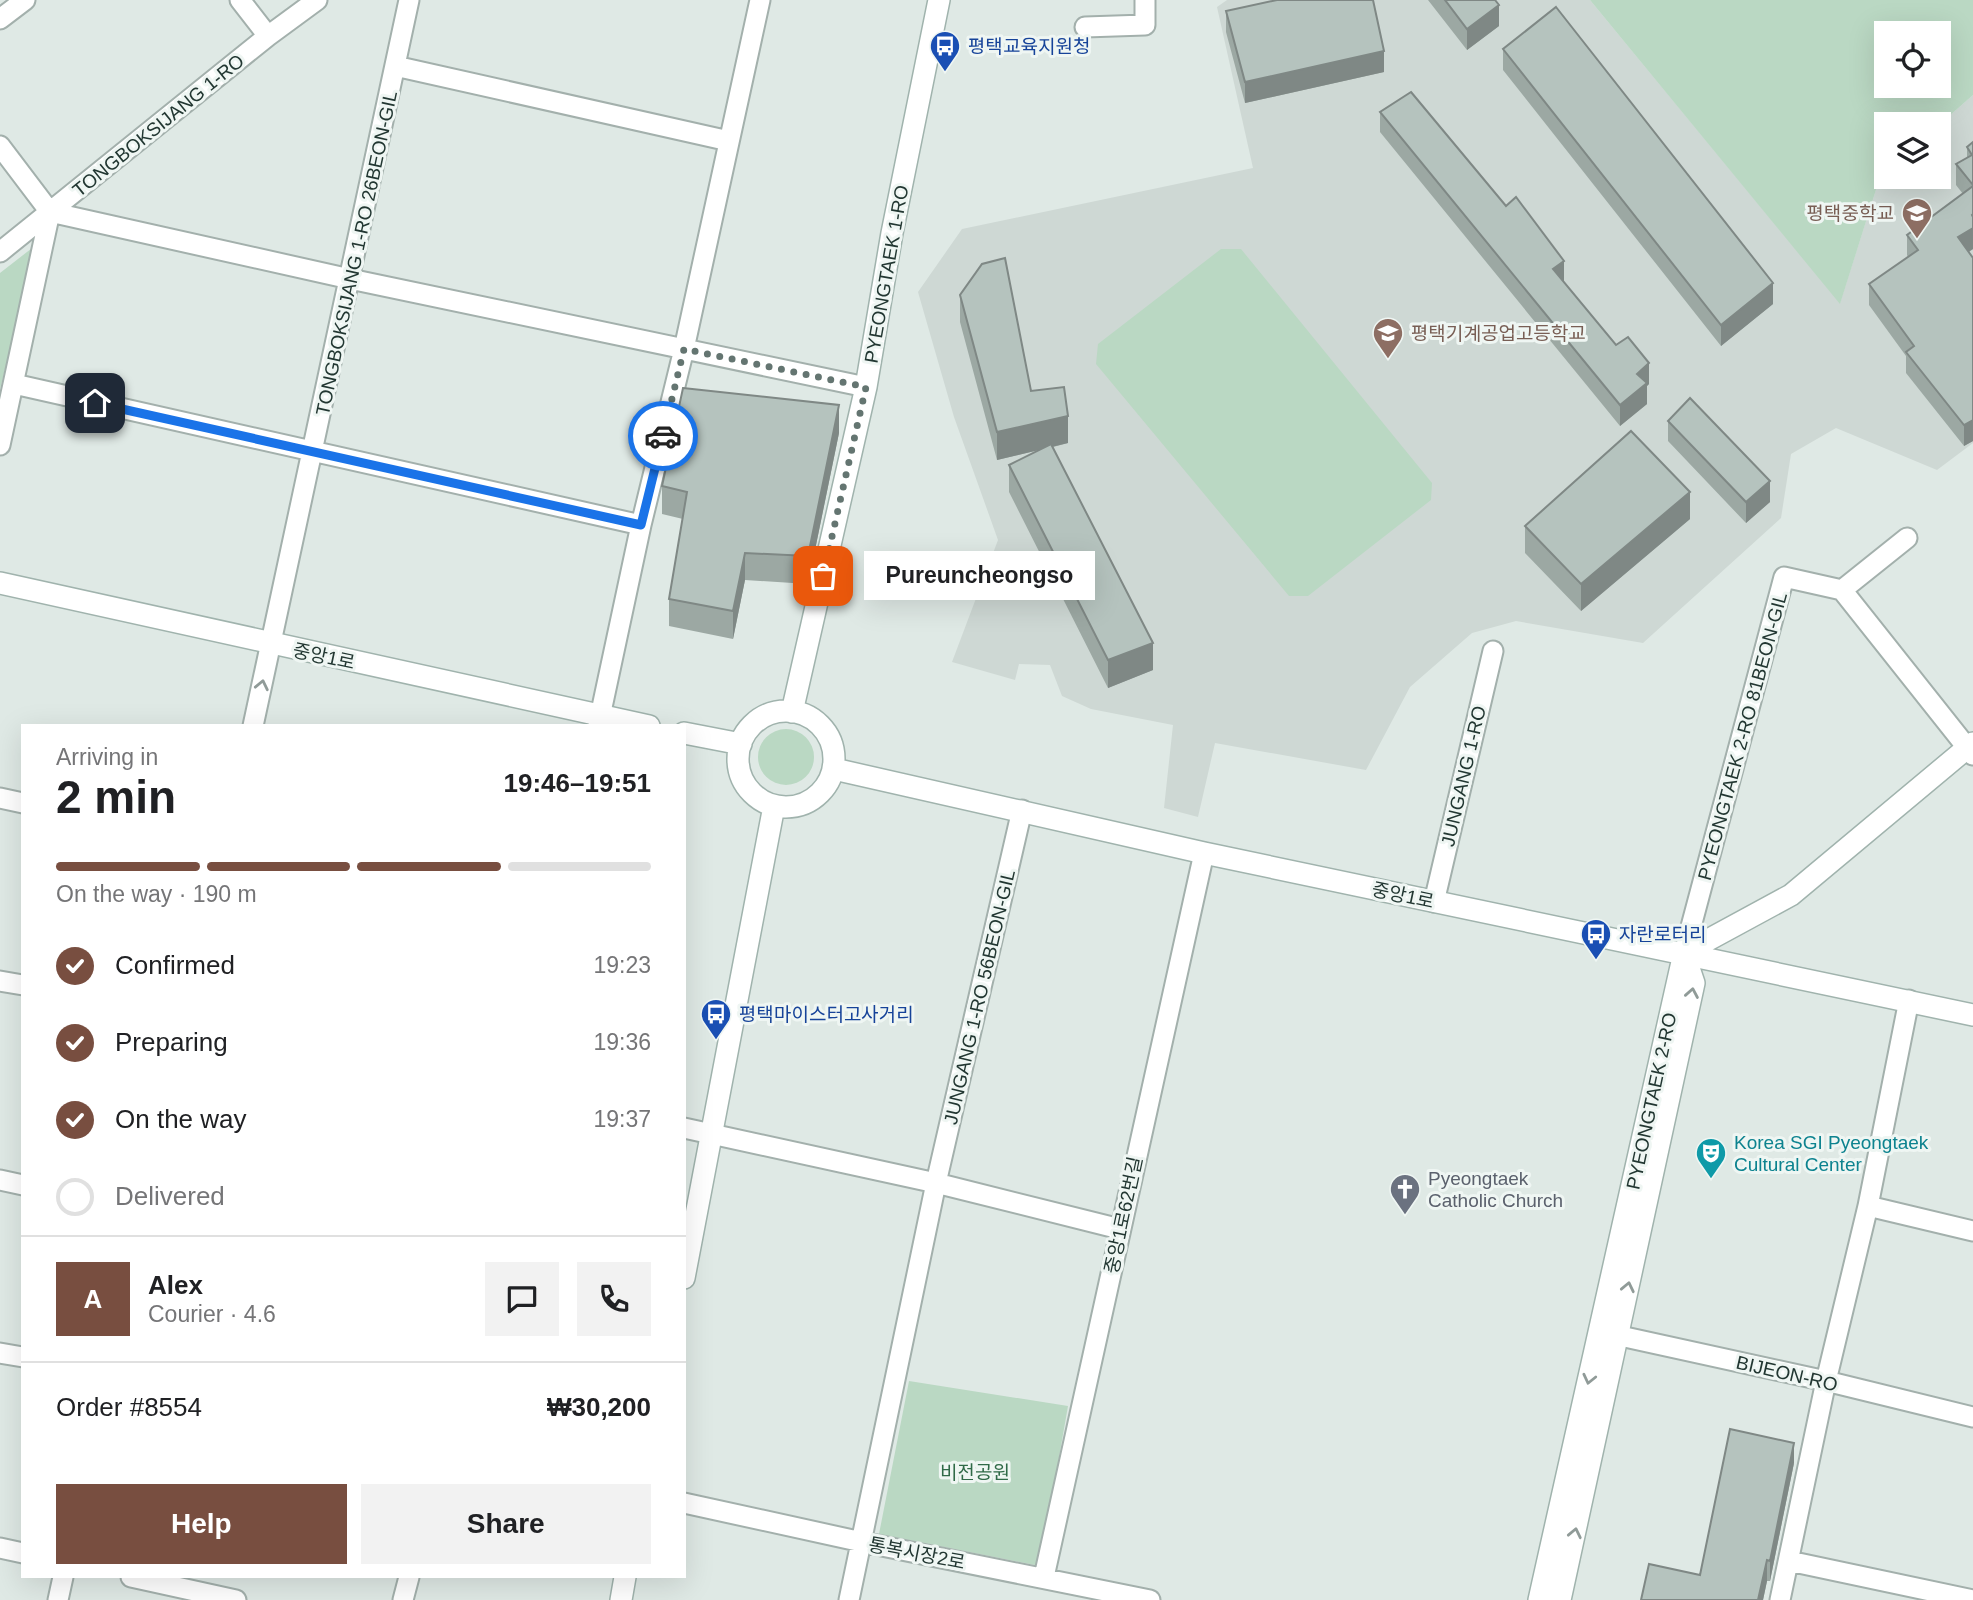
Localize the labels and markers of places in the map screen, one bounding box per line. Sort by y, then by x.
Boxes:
bus stop icon: 평택교육지원청 [928,29,962,73]
place label: 평택교육지원청 [968,36,1090,57]
school or university icon: 평택중학교 [1900,196,1934,240]
place label: 평택중학교 [1807,203,1894,224]
school or university icon: 평택기계공업고등학교 [1371,316,1405,360]
place label: 평택기계공업고등학교 [1411,323,1586,344]
pin [65,373,125,433]
pin [793,546,853,606]
callout: Pureuncheongso [865,552,1096,600]
bus stop icon: 자란로터리 [1579,917,1613,961]
place label: 자란로터리 [1619,924,1706,945]
bus stop icon: 평택마이스터고사거리 [699,997,733,1041]
place label: 평택마이스터고사거리 [739,1004,914,1025]
place label: Korea SGI Pyeongtaek Cultural Center [1734,1132,1929,1175]
theatre icon: Korea SGI Pyeongtaek Cultural Center [1694,1136,1728,1180]
place label: Pyeongtaek Catholic Church [1428,1168,1563,1211]
church icon: Pyeongtaek Catholic Church [1388,1172,1422,1216]

